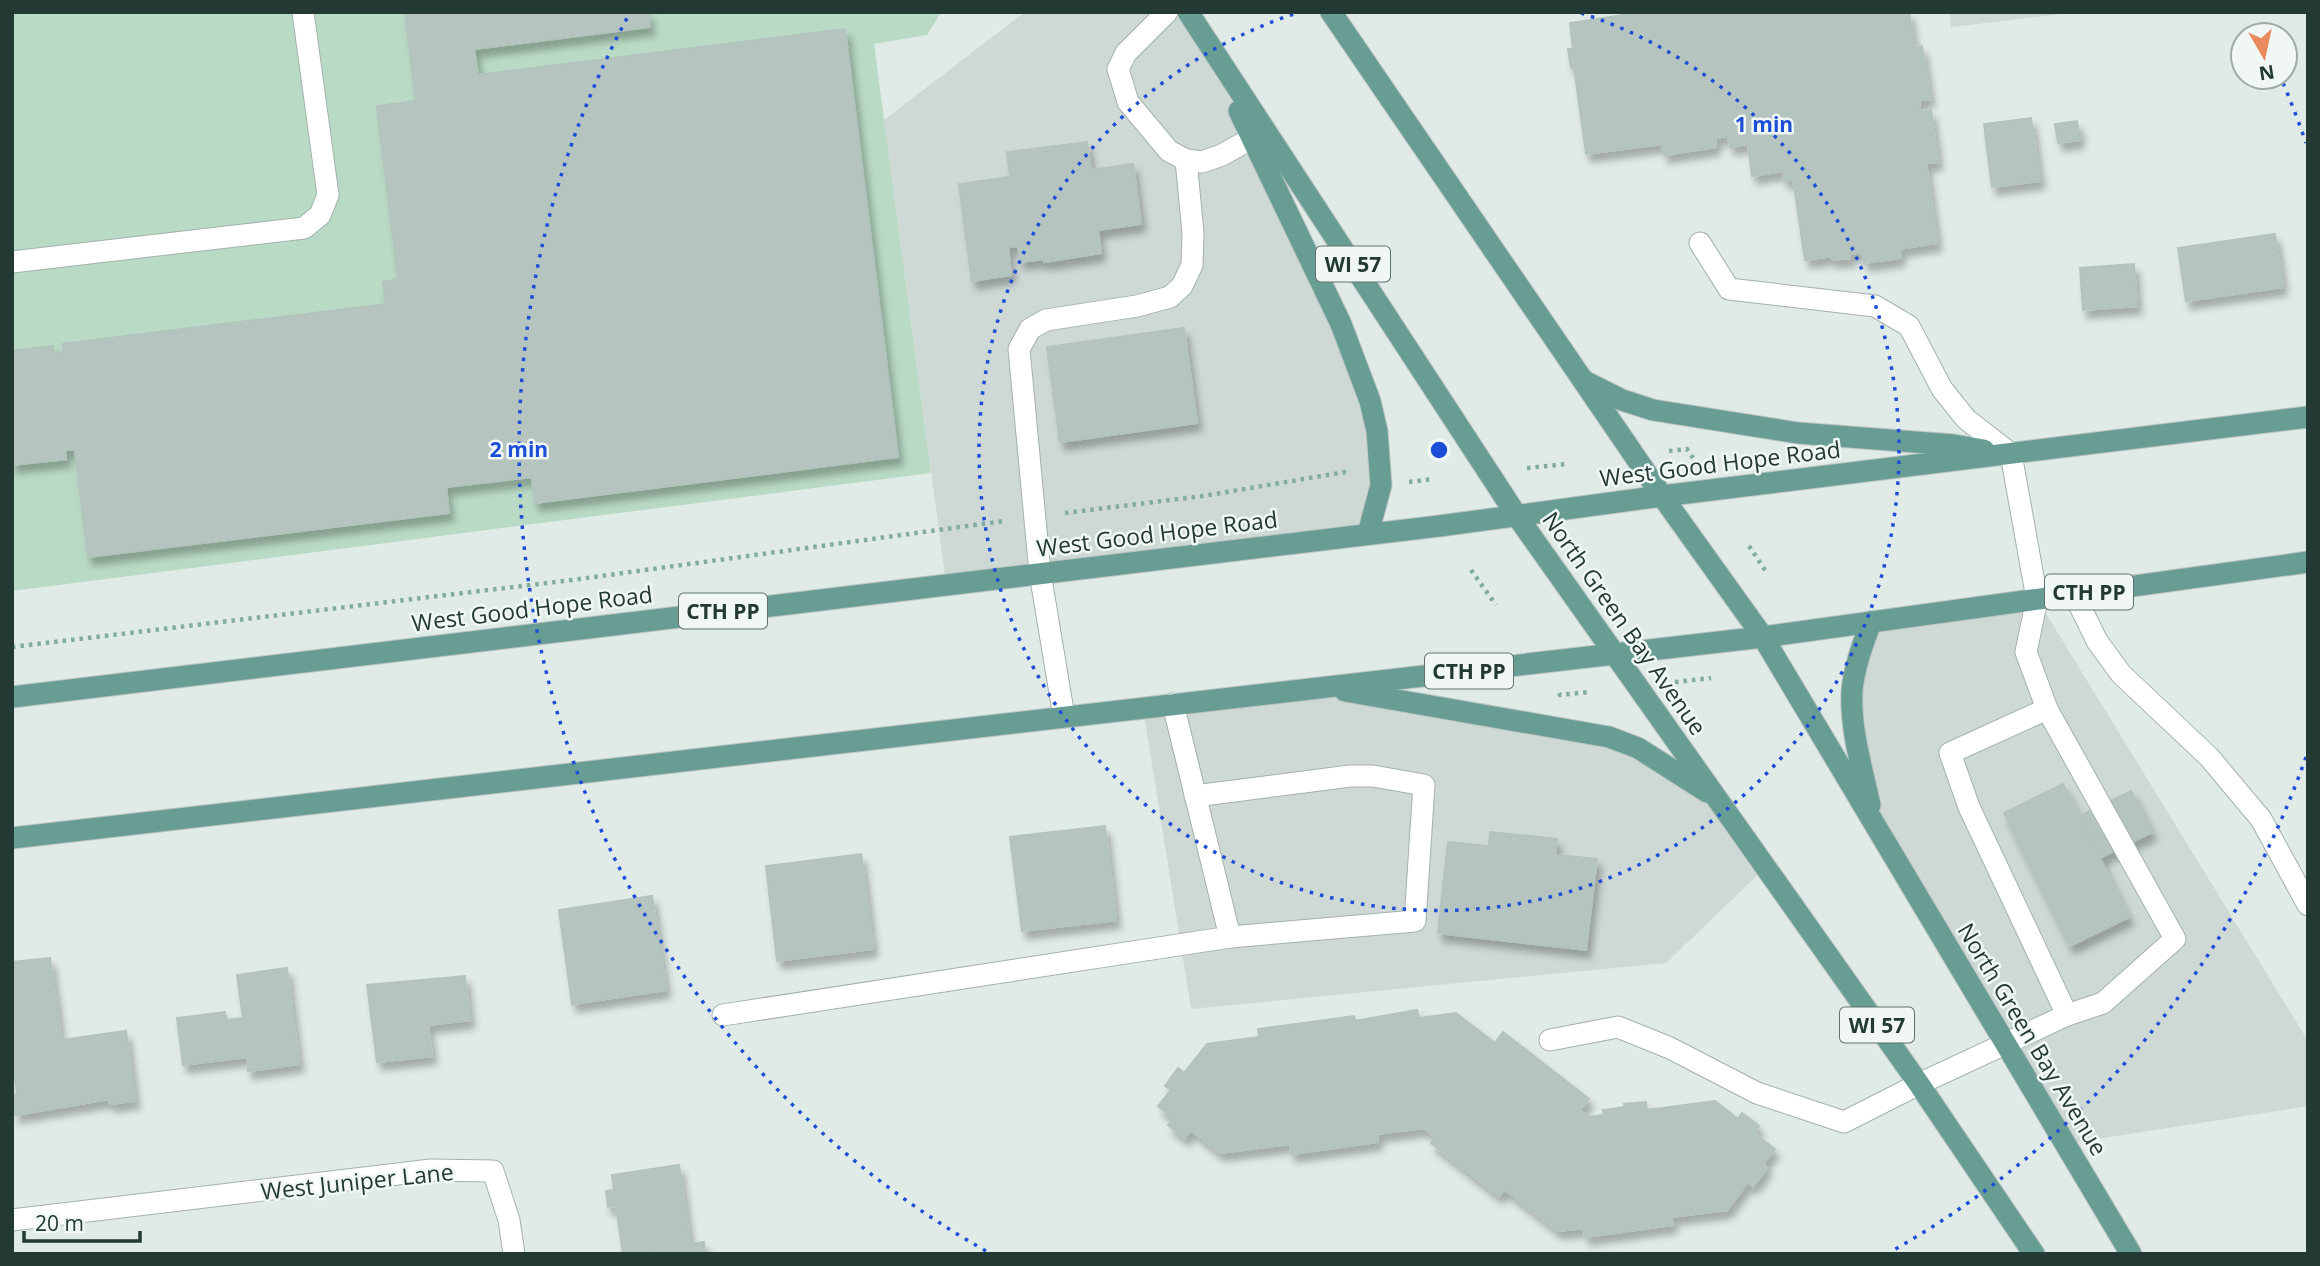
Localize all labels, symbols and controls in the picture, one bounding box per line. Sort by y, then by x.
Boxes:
north arrow [2229,21,2299,91]
text: N [2257,59,2276,87]
text: 1 min [1735,110,1793,138]
road number: WI 57 [1316,246,1390,282]
street label: West Good Hope Road [1598,432,1842,494]
text: 2 min [490,435,548,463]
centre of rings [1427,438,1451,462]
street label: West Good Hope Road [1035,502,1279,564]
street label: North Green Bay Avenue [1536,505,1714,741]
road number: CTH PP [2045,574,2133,610]
street label: West Good Hope Road [410,577,654,639]
road number: CTH PP [679,594,767,628]
road number: CTH PP [1425,654,1513,688]
street label: North Green Bay Avenue [1951,917,2115,1161]
road number: WI 57 [1840,1007,1914,1042]
street label: West Juniper Lane [259,1155,455,1207]
scale bar [24,1200,140,1244]
text: 20 m [35,1209,84,1237]

